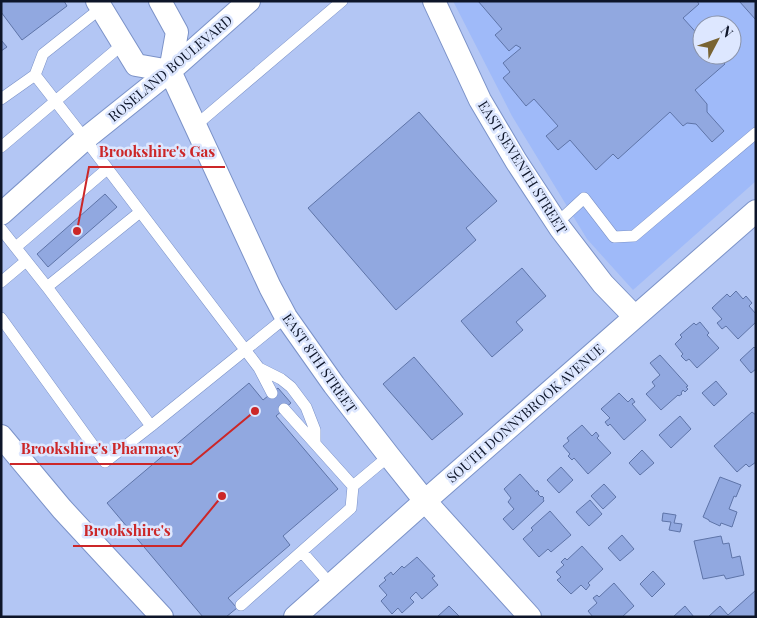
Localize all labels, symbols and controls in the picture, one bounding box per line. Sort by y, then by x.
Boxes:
street label: ROSELAND BOULEVARD [104,10,236,126]
north arrow [692,15,742,65]
text: N [717,21,738,41]
street label: EAST SEVENTH STREET [474,97,572,238]
callout: Brookshire's Gas [89,137,225,167]
text: Brookshire's Gas [99,141,215,161]
street label: EAST 8TH STREET [278,309,362,417]
street label: SOUTH DONNYBROOK AVENUE [442,339,608,487]
callout: Brookshire's Pharmacy [10,434,191,464]
text: Brookshire's Pharmacy [21,438,182,458]
callout: Brookshire's [73,516,181,546]
text: Brookshire's [83,520,171,540]

